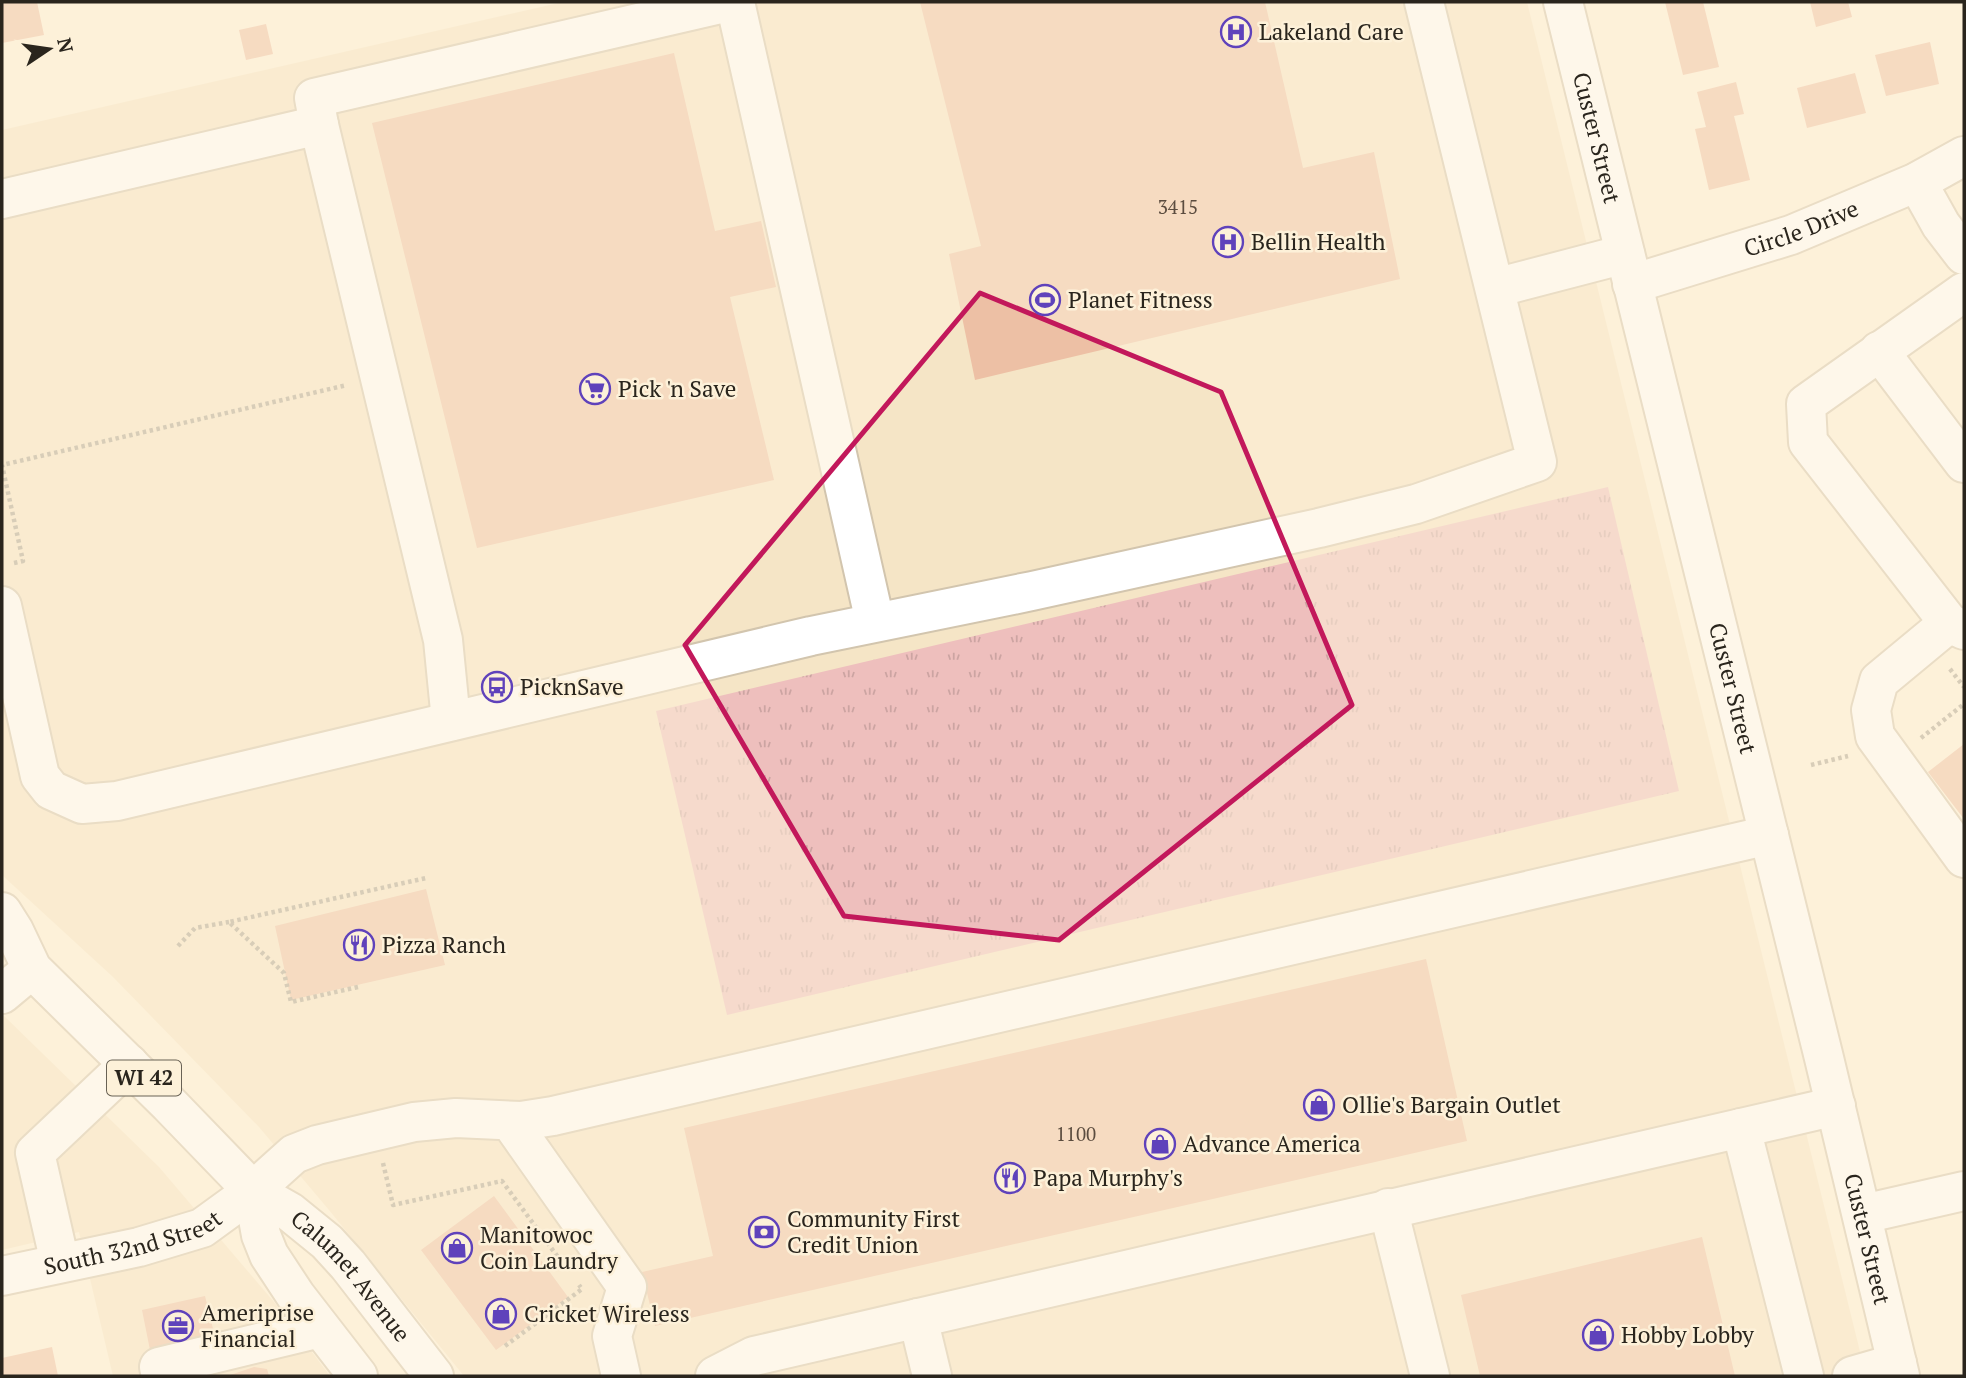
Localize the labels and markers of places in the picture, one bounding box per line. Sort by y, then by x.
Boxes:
hospital icon: Lakeland Care [1219,15,1253,49]
place label: Lakeland Care [1259,16,1404,47]
hospital icon: Bellin Health [1211,225,1245,259]
place label: Bellin Health [1251,226,1386,257]
sports icon: Planet Fitness [1028,283,1062,317]
place label: Planet Fitness [1068,284,1213,315]
supermarket icon: Pick 'n Save [578,372,612,406]
place label: Pick 'n Save [618,373,736,404]
bus stop icon: PicknSave [480,670,514,704]
place label: PicknSave [520,671,624,702]
restaurant icon: Pizza Ranch [342,928,376,962]
place label: Pizza Ranch [382,929,506,960]
shop icon: Ollie's Bargain Outlet [1302,1088,1336,1122]
place label: Ollie's Bargain Outlet [1342,1089,1561,1120]
shop icon: Advance America [1143,1127,1177,1161]
place label: Advance America [1183,1128,1361,1159]
restaurant icon: Papa Murphy's [993,1161,1027,1195]
place label: Papa Murphy's [1033,1162,1183,1193]
place label: Community First Credit Union [787,1203,960,1260]
bank icon: Community First Credit Union [747,1215,781,1249]
place label: Manitowoc Coin Laundry [480,1219,618,1276]
shop icon: Manitowoc Coin Laundry [440,1231,474,1265]
place label: Ameriprise Financial [201,1297,314,1354]
shop icon: Cricket Wireless [484,1297,518,1331]
place label: Cricket Wireless [524,1298,690,1329]
office icon: Ameriprise Financial [161,1309,195,1343]
shop icon: Hobby Lobby [1581,1318,1615,1352]
place label: Hobby Lobby [1621,1319,1754,1350]

